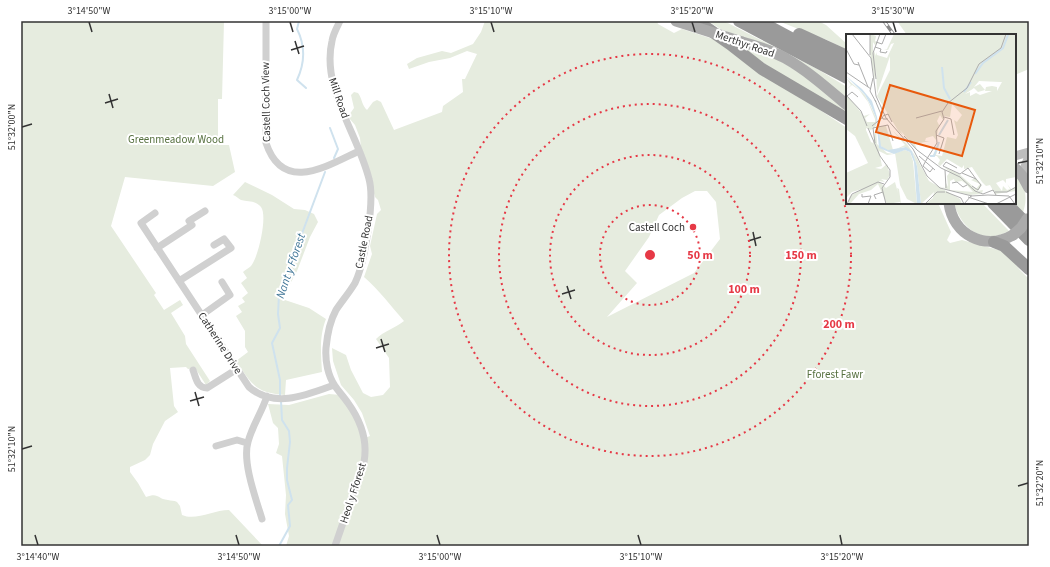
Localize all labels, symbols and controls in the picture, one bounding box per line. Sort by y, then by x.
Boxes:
text: 3°14'50"W [68,4,111,18]
text: 3°15'00"W [269,4,312,18]
text: 3°15'10"W [470,4,513,18]
text: 3°15'20"W [671,4,714,18]
text: 3°15'30"W [872,4,915,18]
street label: Merthyr Road [713,27,777,61]
inset map [846,34,1016,204]
street label: Castell Coch View [258,62,274,142]
street label: Mill Road [325,76,353,120]
text: 51°32'00"N [5,104,19,150]
park label: Greenmeadow Wood [128,132,224,147]
text: 51°32'10"N [1033,138,1047,184]
street label: Castle Road [351,214,377,270]
place label: Castell Coch [629,220,685,235]
marker: Castell Coch [688,222,698,232]
water label: Nant y Fforest [272,230,310,301]
text: 50 m [687,247,713,264]
text: 150 m [785,247,817,264]
centre of rings [643,248,657,262]
text: 100 m [728,281,760,298]
street label: Catherine Drive [194,309,246,377]
text: 200 m [823,316,855,333]
park label: Fforest Fawr [807,367,863,382]
text: 51°32'10"N [5,426,19,472]
text: 51°32'20"N [1033,460,1047,506]
street label: Heol y Fforest [336,461,370,525]
text: 3°14'40"W [17,550,60,564]
text: 3°14'50"W [218,550,261,564]
text: 3°15'00"W [419,550,462,564]
text: 3°15'10"W [620,550,663,564]
text: 3°15'20"W [821,550,864,564]

